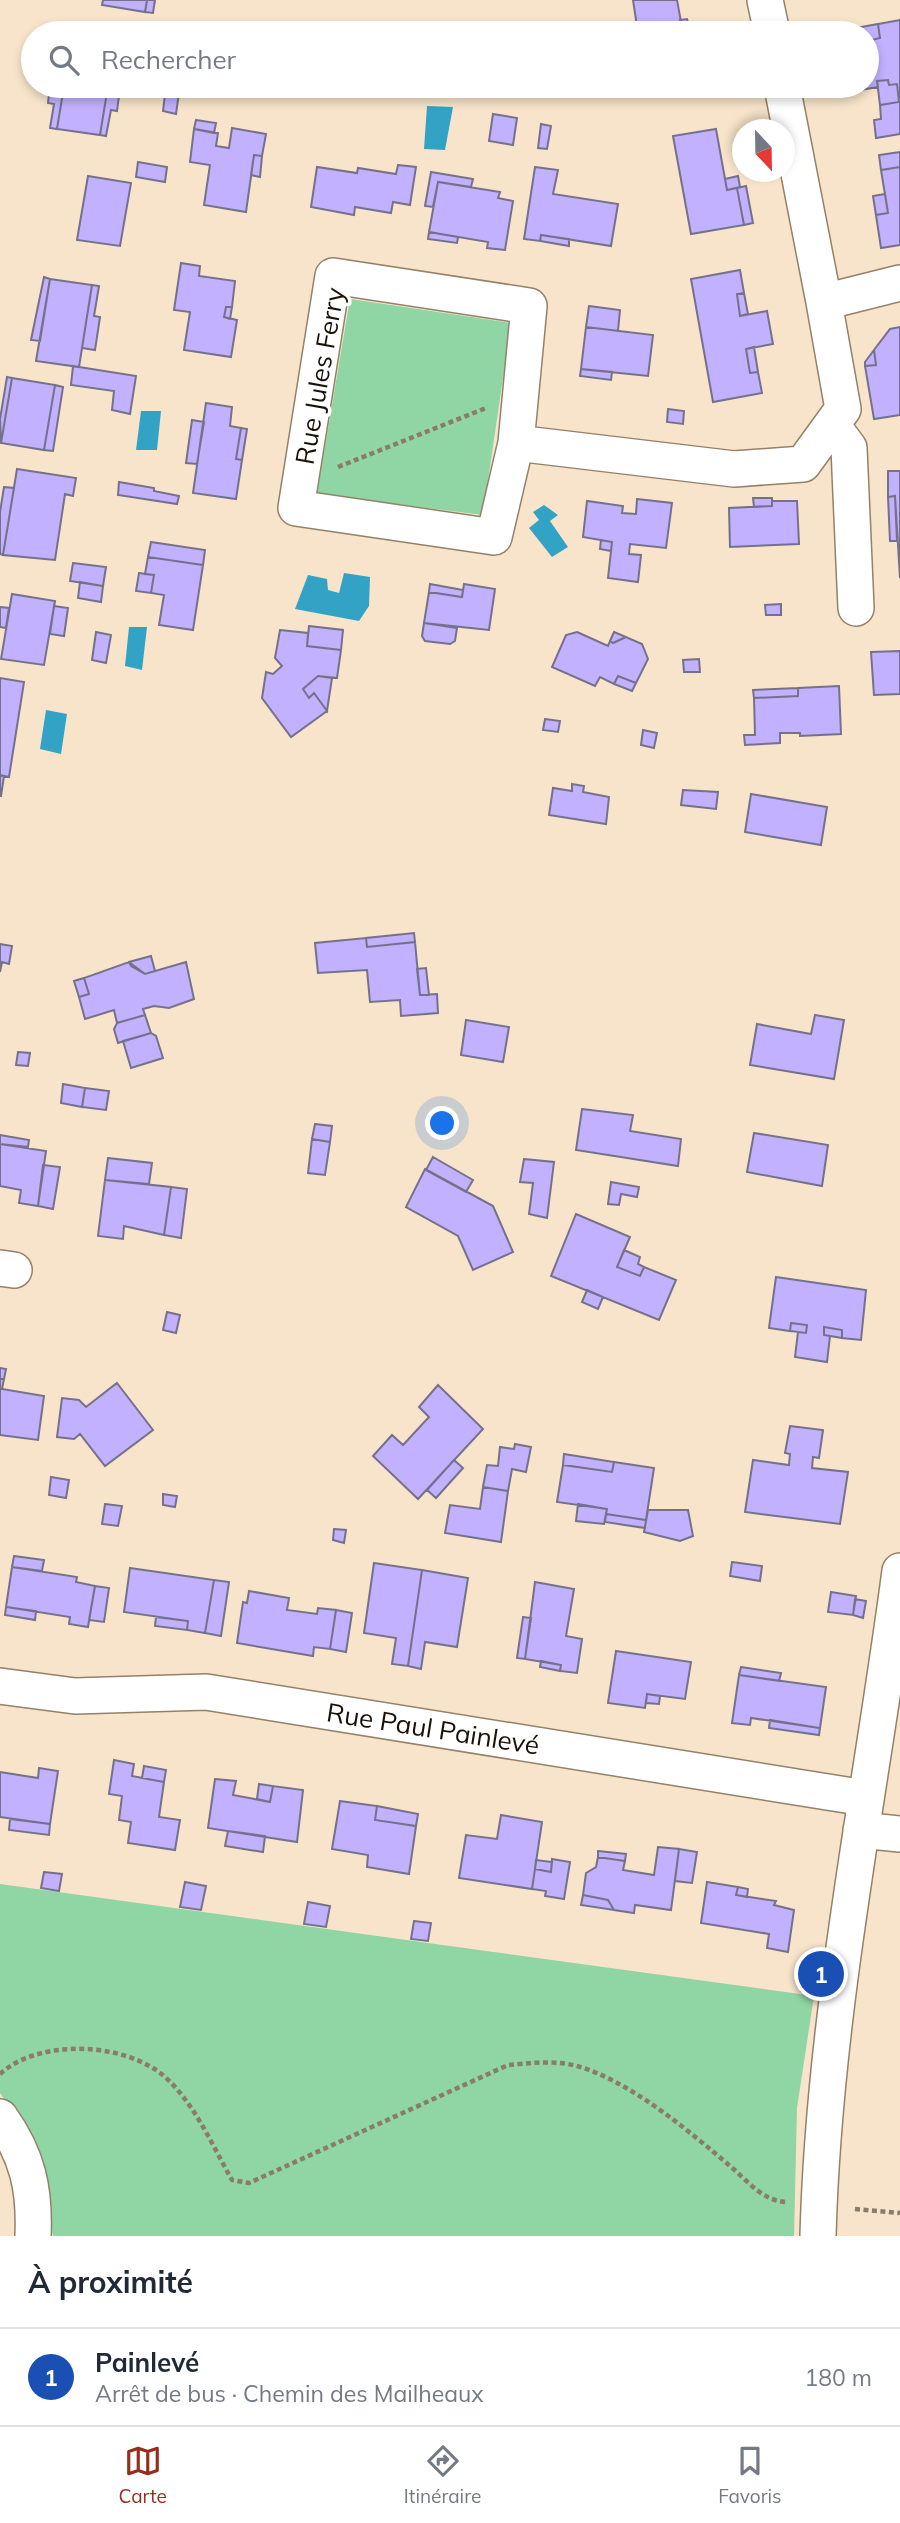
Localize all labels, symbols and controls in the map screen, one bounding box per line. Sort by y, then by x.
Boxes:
search box [21,21,879,98]
icon: search [45,41,83,79]
text: Rechercher [101,43,236,76]
north arrow [732,119,795,182]
street label: Rue Jules Ferry [288,285,351,467]
your location [425,1106,459,1140]
street label: Rue Paul Painlevé [324,1695,542,1762]
pin: 1 [798,1948,844,2000]
text: À proximité [28,2263,193,2301]
text: Painlevé [95,2346,199,2379]
text: 1 [44,2363,58,2392]
text: 180 m [804,2363,872,2392]
text: Arrêt de bus · Chemin des Mailheaux [95,2379,484,2408]
tab: Carte [118,2442,167,2508]
tab: Itinéraire [404,2442,481,2508]
tab: Favoris [718,2442,781,2508]

